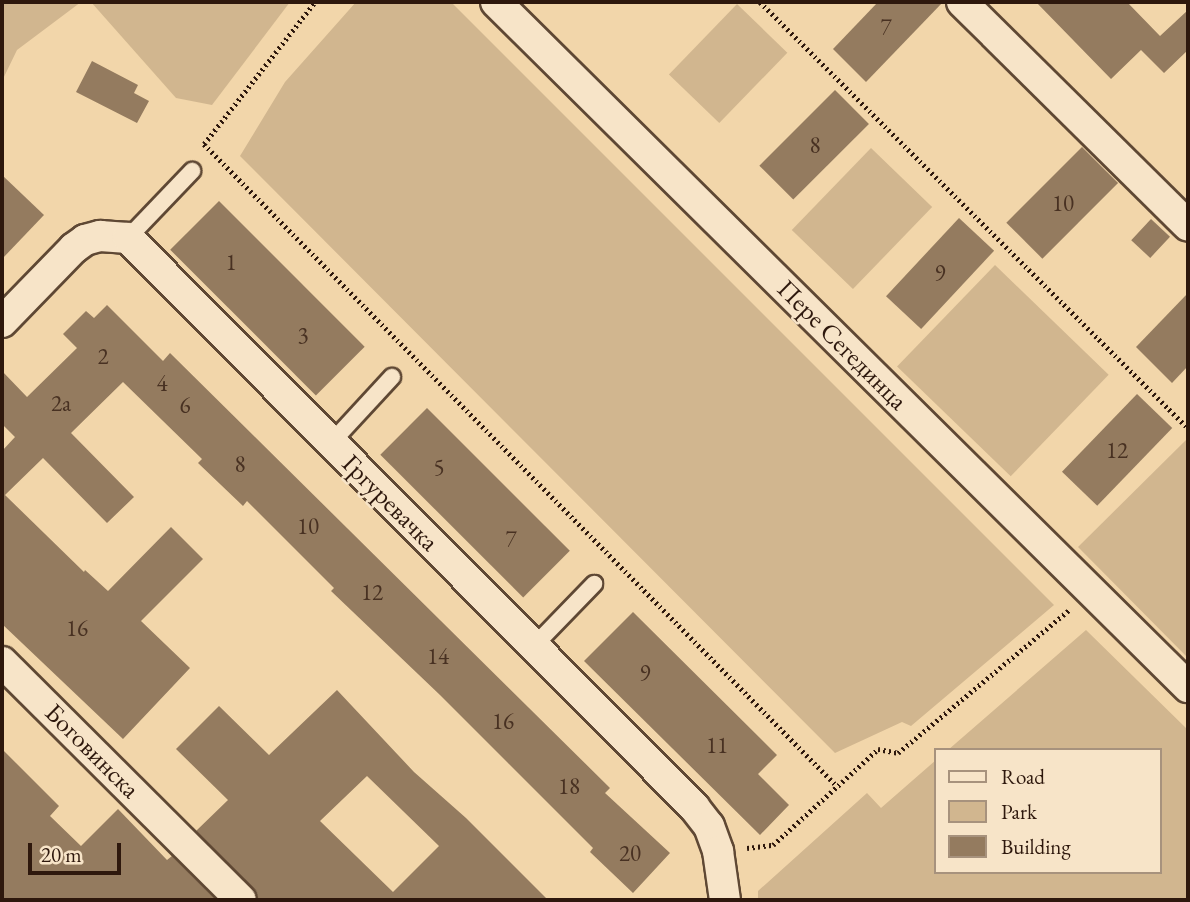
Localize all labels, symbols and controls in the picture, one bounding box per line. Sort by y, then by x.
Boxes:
house number: 7 [880,13,892,41]
house number: 8 [809,131,821,159]
house number: 10 [1052,189,1074,217]
house number: 1 [225,248,237,276]
house number: 9 [934,259,946,287]
street label: Пере Сегединца [770,273,914,417]
house number: 3 [297,321,309,349]
house number: 2 [97,342,109,370]
house number: 4 [156,369,168,397]
house number: 2a [51,389,71,417]
house number: 6 [179,391,191,419]
house number: 12 [1106,436,1128,464]
street label: Гргуревачка [335,448,445,558]
house number: 8 [234,450,246,478]
house number: 5 [433,453,445,481]
house number: 10 [297,512,319,540]
house number: 7 [505,525,517,553]
house number: 12 [361,578,383,606]
house number: 16 [66,614,88,642]
house number: 14 [427,642,449,670]
house number: 9 [639,659,651,687]
street label: Боговинска [38,697,146,805]
house number: 16 [492,707,514,735]
house number: 11 [706,731,728,759]
legend [934,748,1162,874]
text: Road [1001,763,1045,790]
house number: 18 [558,772,580,800]
text: Park [1001,798,1037,825]
scale bar [32,828,124,872]
text: Building [1001,833,1071,860]
house number: 20 [619,839,641,867]
text: 20 m [41,841,82,868]

